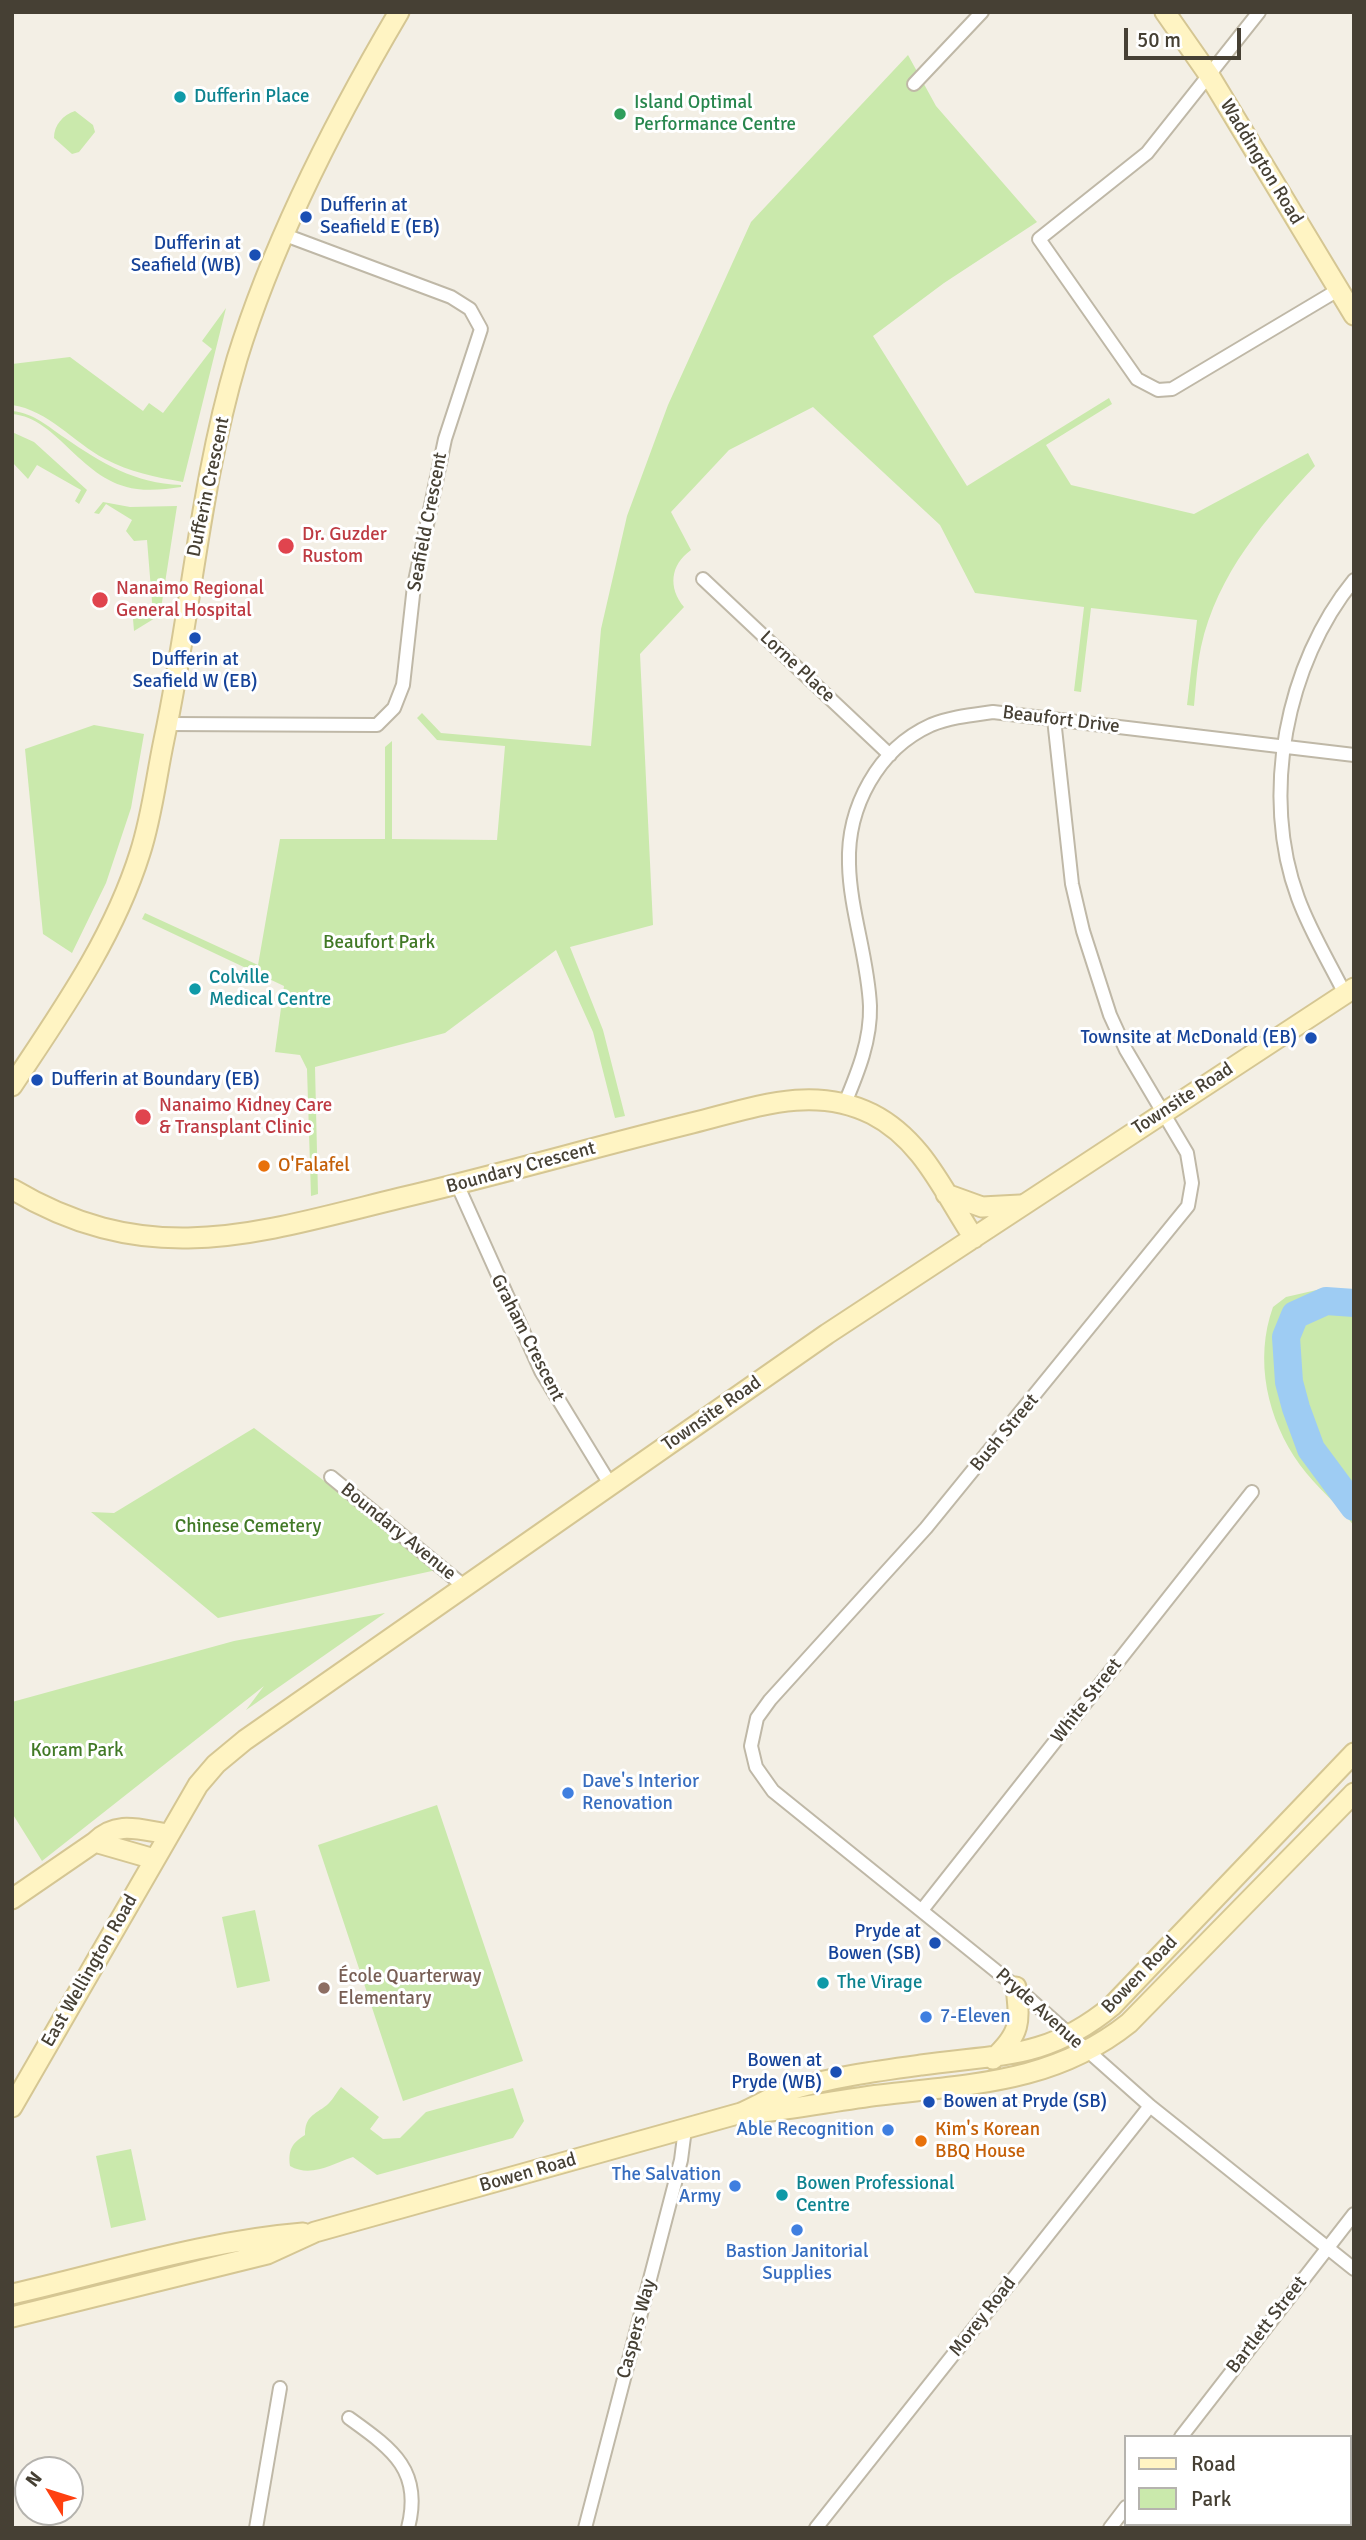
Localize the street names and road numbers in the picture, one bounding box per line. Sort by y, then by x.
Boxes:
street label: Waddington Road [1215,95,1307,229]
street label: Dufferin Crescent [183,415,235,559]
street label: Seafield Crescent [403,450,453,594]
street label: Lorne Place [755,626,839,708]
street label: Beaufort Drive [1001,702,1121,738]
street label: Townsite Road [1128,1058,1238,1140]
street label: Boundary Crescent [444,1137,598,1199]
street label: Graham Crescent [485,1271,569,1405]
street label: Townsite Road [658,1371,766,1457]
street label: Bush Street [966,1390,1044,1476]
street label: Boundary Avenue [336,1479,460,1585]
street label: White Street [1047,1654,1127,1748]
street label: East Wellington Road [37,1891,143,2051]
street label: Bowen Road [1097,1931,1183,2019]
street label: Pryde Avenue [991,1964,1087,2054]
street label: Bowen Road [477,2148,579,2198]
street label: Bartlett Street [1222,2272,1312,2378]
street label: Morey Road [945,2273,1021,2361]
street label: Caspers Way [613,2277,661,2381]

